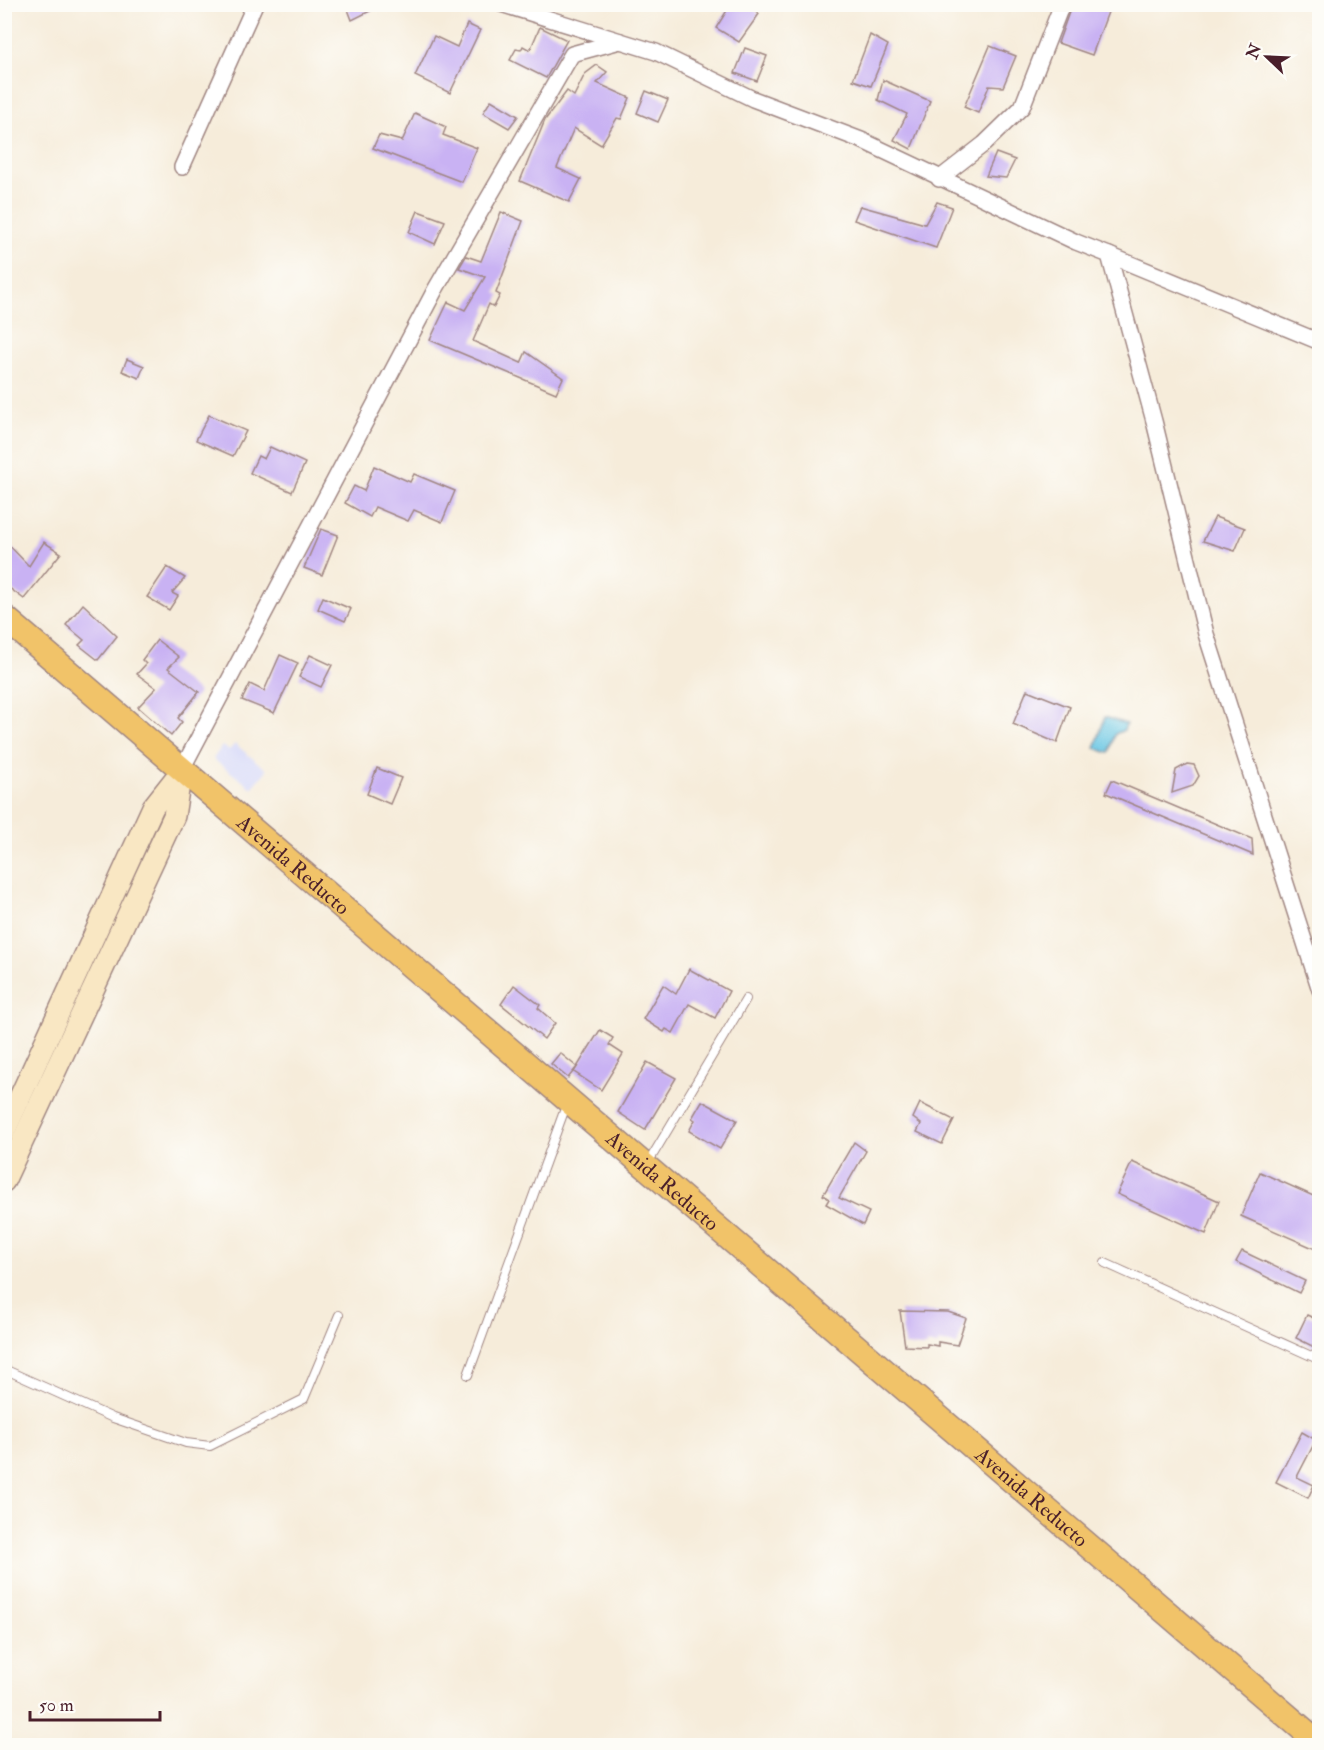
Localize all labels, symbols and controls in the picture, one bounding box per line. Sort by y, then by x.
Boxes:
north arrow [1237,27,1297,87]
text: N [1242,40,1266,63]
street label: Avenida Reducto [231,808,356,921]
street label: Avenida Reducto [600,1124,725,1237]
street label: Avenida Reducto [969,1440,1094,1553]
scale bar [30,1684,160,1722]
text: 50 m [39,1694,74,1717]

